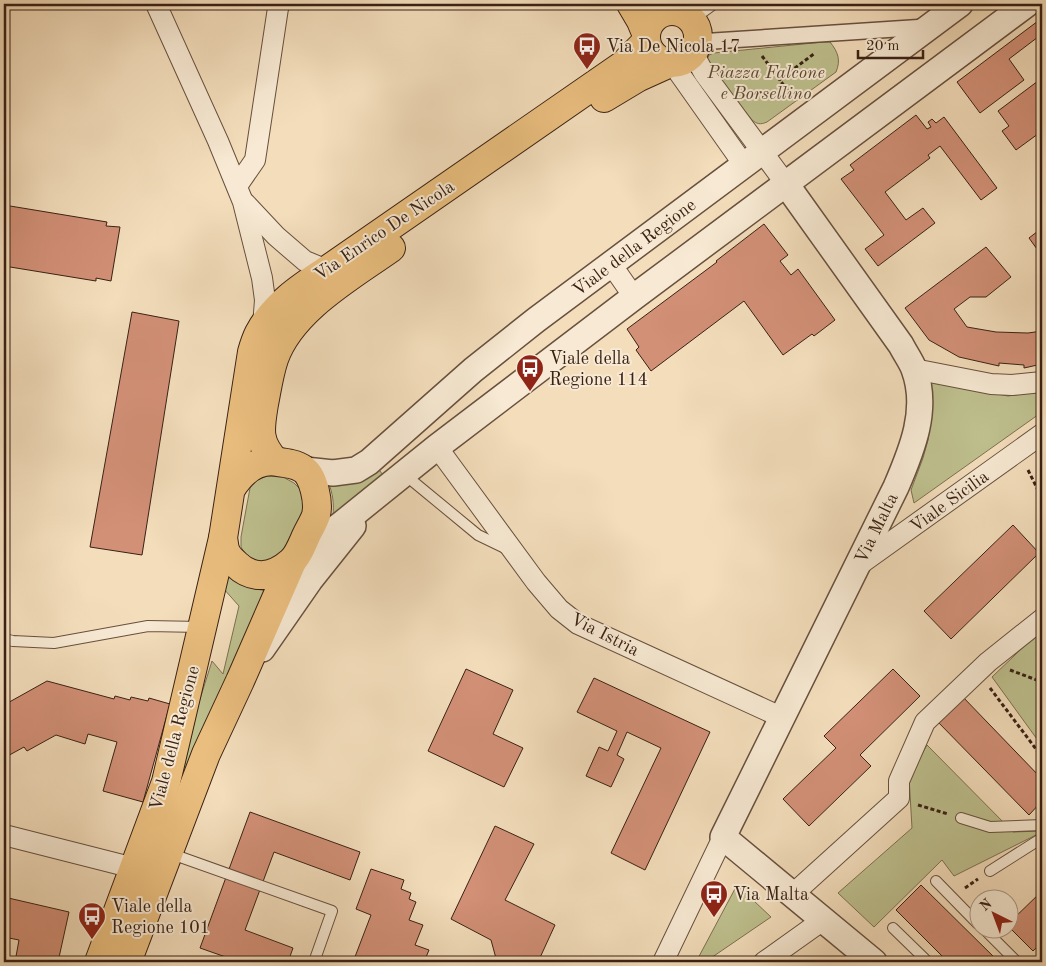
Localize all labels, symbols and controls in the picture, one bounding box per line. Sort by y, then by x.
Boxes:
scale bar [858,28,924,60]
bus stop icon: Via De Nicola 17 [572,31,602,70]
place label: Via De Nicola 17 [606,38,740,56]
text: 20 m [866,39,900,54]
park label: Piazza Falcone e Borsellino [706,64,825,103]
street label: Via Enrico De Nicola [311,177,458,284]
street label: Viale della Regione [570,196,700,300]
place label: Viale della Regione 114 [549,350,648,389]
bus stop icon: Viale della Regione 114 [515,353,545,392]
street label: Viale Sicilia [907,467,992,536]
street label: Via Malta [852,490,902,567]
street label: Via Istria [567,610,642,660]
street label: Viale della Regione [147,664,203,813]
bus stop icon: Via Malta [699,879,729,918]
place label: Via Malta [733,886,809,904]
north arrow [968,888,1018,938]
text: N [977,896,995,914]
place label: Viale della Regione 101 [111,898,210,937]
bus stop icon: Viale della Regione 101 [77,901,107,940]

